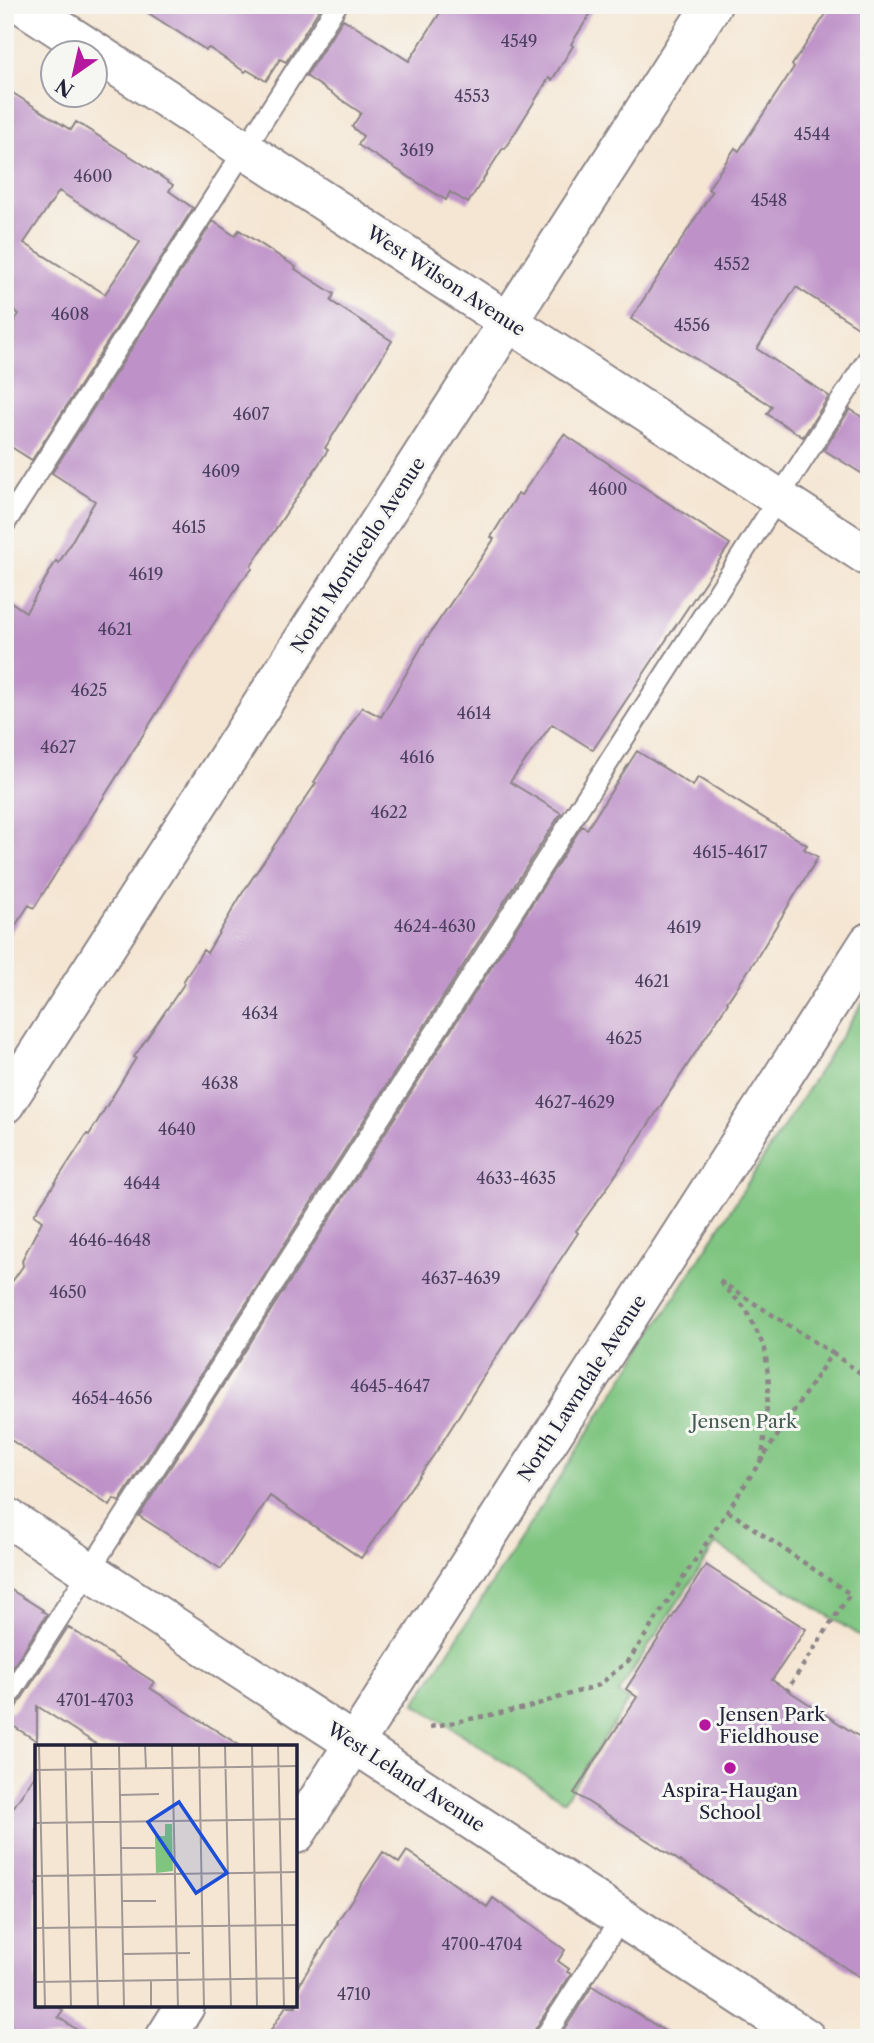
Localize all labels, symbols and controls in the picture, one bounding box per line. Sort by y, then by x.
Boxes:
house number: 4549 [501,31,537,51]
north arrow [38,38,108,108]
text: N [51,74,78,102]
house number: 4553 [454,86,490,106]
house number: 4544 [794,124,830,144]
house number: 3619 [400,140,434,160]
house number: 4600 [74,166,112,186]
house number: 4548 [751,190,787,210]
street label: West Wilson Avenue [361,220,530,341]
house number: 4552 [714,254,750,274]
house number: 4608 [51,304,89,324]
house number: 4556 [674,315,710,335]
house number: 4607 [233,404,269,424]
street label: North Monticello Avenue [286,453,430,657]
house number: 4609 [202,461,240,481]
house number: 4600 [589,479,627,499]
house number: 4615 [172,517,206,537]
house number: 4619 [129,564,163,584]
house number: 4621 [98,619,133,639]
house number: 4625 [71,680,107,700]
house number: 4614 [457,703,491,723]
house number: 4627 [40,737,76,757]
house number: 4616 [400,747,434,767]
house number: 4622 [370,802,408,822]
house number: 4615-4617 [693,842,767,862]
house number: 4624-4630 [394,916,476,936]
house number: 4619 [667,917,701,937]
house number: 4621 [635,971,670,991]
house number: 4634 [242,1003,278,1023]
house number: 4625 [606,1028,642,1048]
house number: 4638 [202,1073,238,1093]
house number: 4627-4629 [535,1092,615,1112]
house number: 4640 [158,1119,196,1139]
house number: 4633-4635 [476,1168,556,1188]
house number: 4644 [123,1173,161,1193]
house number: 4646-4648 [69,1230,151,1250]
house number: 4637-4639 [421,1268,501,1288]
house number: 4650 [49,1282,87,1302]
street label: North Lawndale Avenue [513,1290,651,1486]
house number: 4645-4647 [350,1376,430,1396]
house number: 4654-4656 [72,1388,152,1408]
park label: Jensen Park [688,1410,798,1433]
house number: 4701-4703 [56,1690,134,1710]
place label: Jensen Park Fieldhouse [716,1703,826,1748]
street label: West Leland Avenue [322,1717,489,1837]
marker: Jensen Park Fieldhouse [697,1717,713,1733]
inset map [35,1745,298,2008]
marker: Aspira-Haugan School [722,1760,738,1776]
place label: Aspira-Haugan School [661,1779,798,1824]
house number: 4700-4704 [441,1934,523,1954]
house number: 4710 [337,1984,371,2004]

